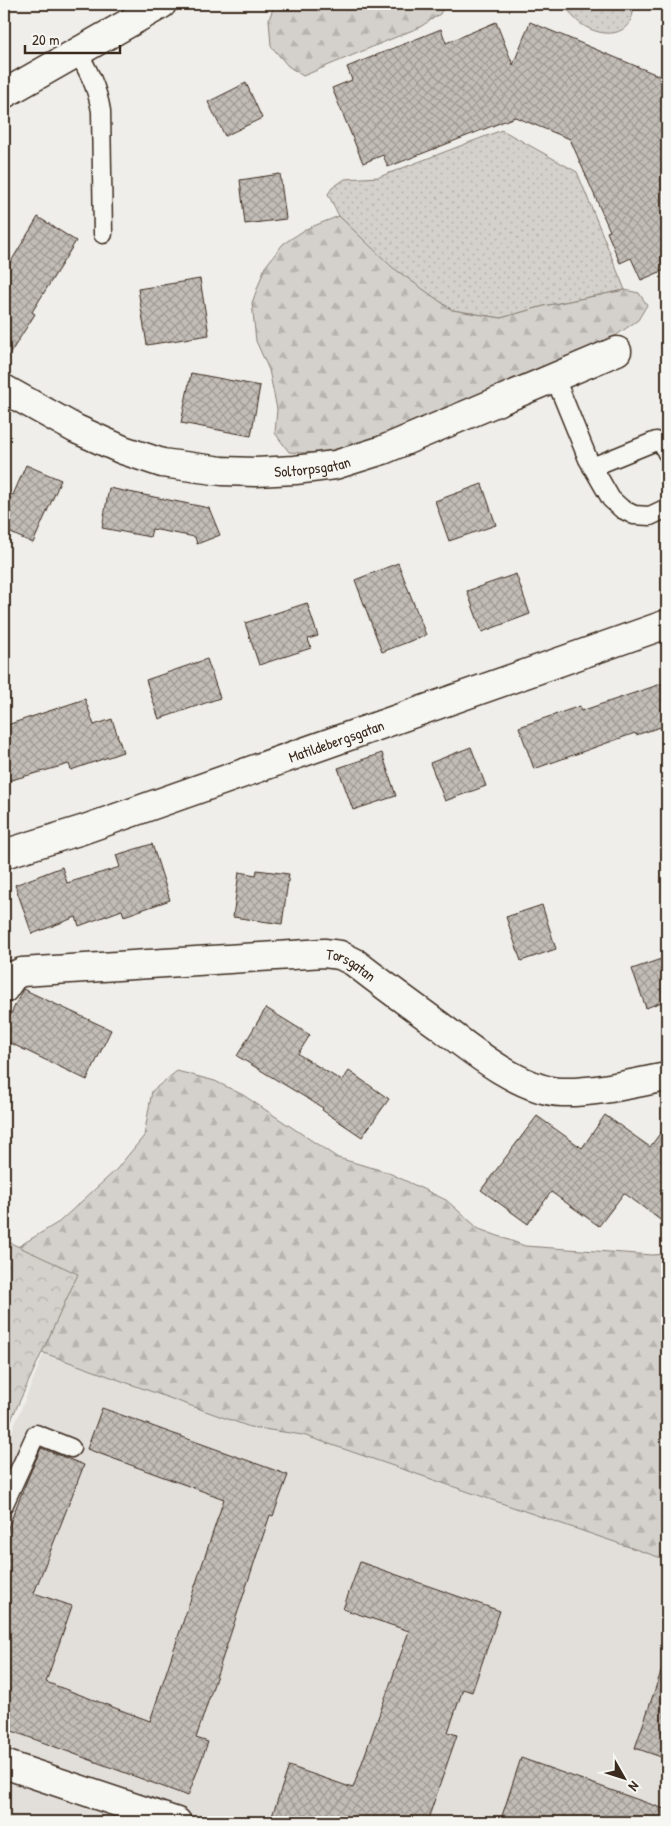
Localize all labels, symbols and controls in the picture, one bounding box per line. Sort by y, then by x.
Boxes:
scale bar [25,22,120,54]
text: 20 m [32,29,59,50]
street label: Soltorpsgatan [274,450,353,482]
street label: Matildebergsgatan [285,714,387,767]
street label: Torsgatan [325,943,381,986]
north arrow [598,1754,648,1804]
text: N [624,1778,644,1796]

